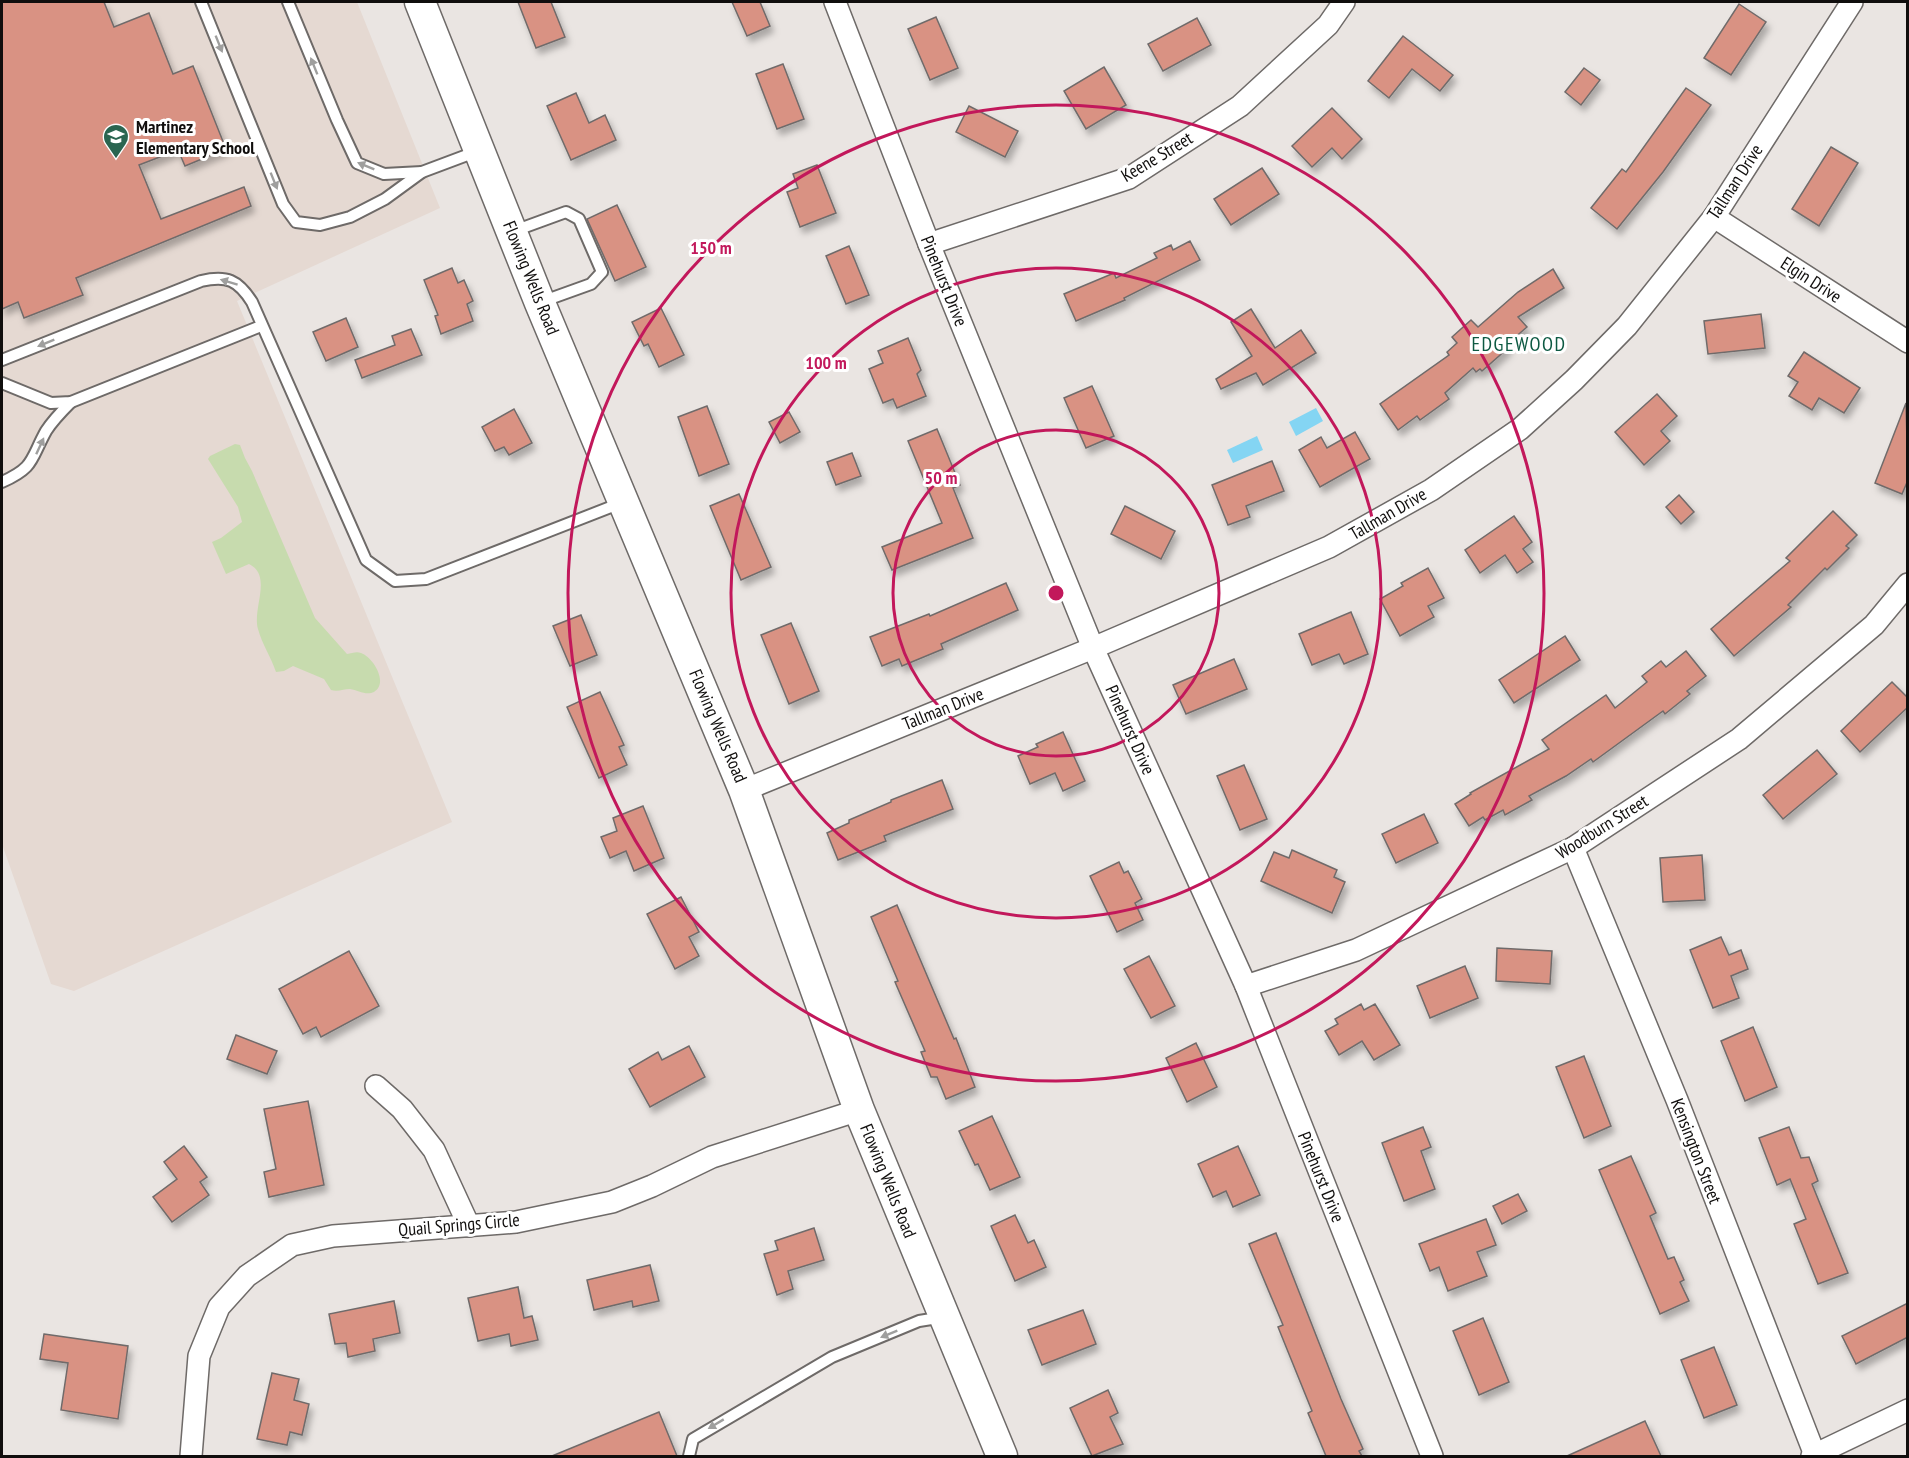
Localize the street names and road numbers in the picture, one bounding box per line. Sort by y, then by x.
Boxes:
street label: Keene Street [1117,126,1197,187]
street label: Tallman Drive [1702,140,1767,224]
street label: Flowing Wells Road [498,217,565,338]
street label: Pinehurst Drive [916,232,973,329]
street label: Elgin Drive [1776,251,1846,308]
street label: Tallman Drive [1345,482,1431,545]
street label: Flowing Wells Road [684,666,753,786]
street label: Pinehurst Drive [1101,681,1160,778]
street label: Tallman Drive [899,682,987,735]
street label: Woodburn Street [1551,789,1652,864]
street label: Kensington Street [1666,1095,1727,1207]
street label: Flowing Wells Road [855,1120,922,1241]
street label: Pinehurst Drive [1293,1128,1350,1225]
street label: Quail Springs Circle [397,1208,521,1241]

